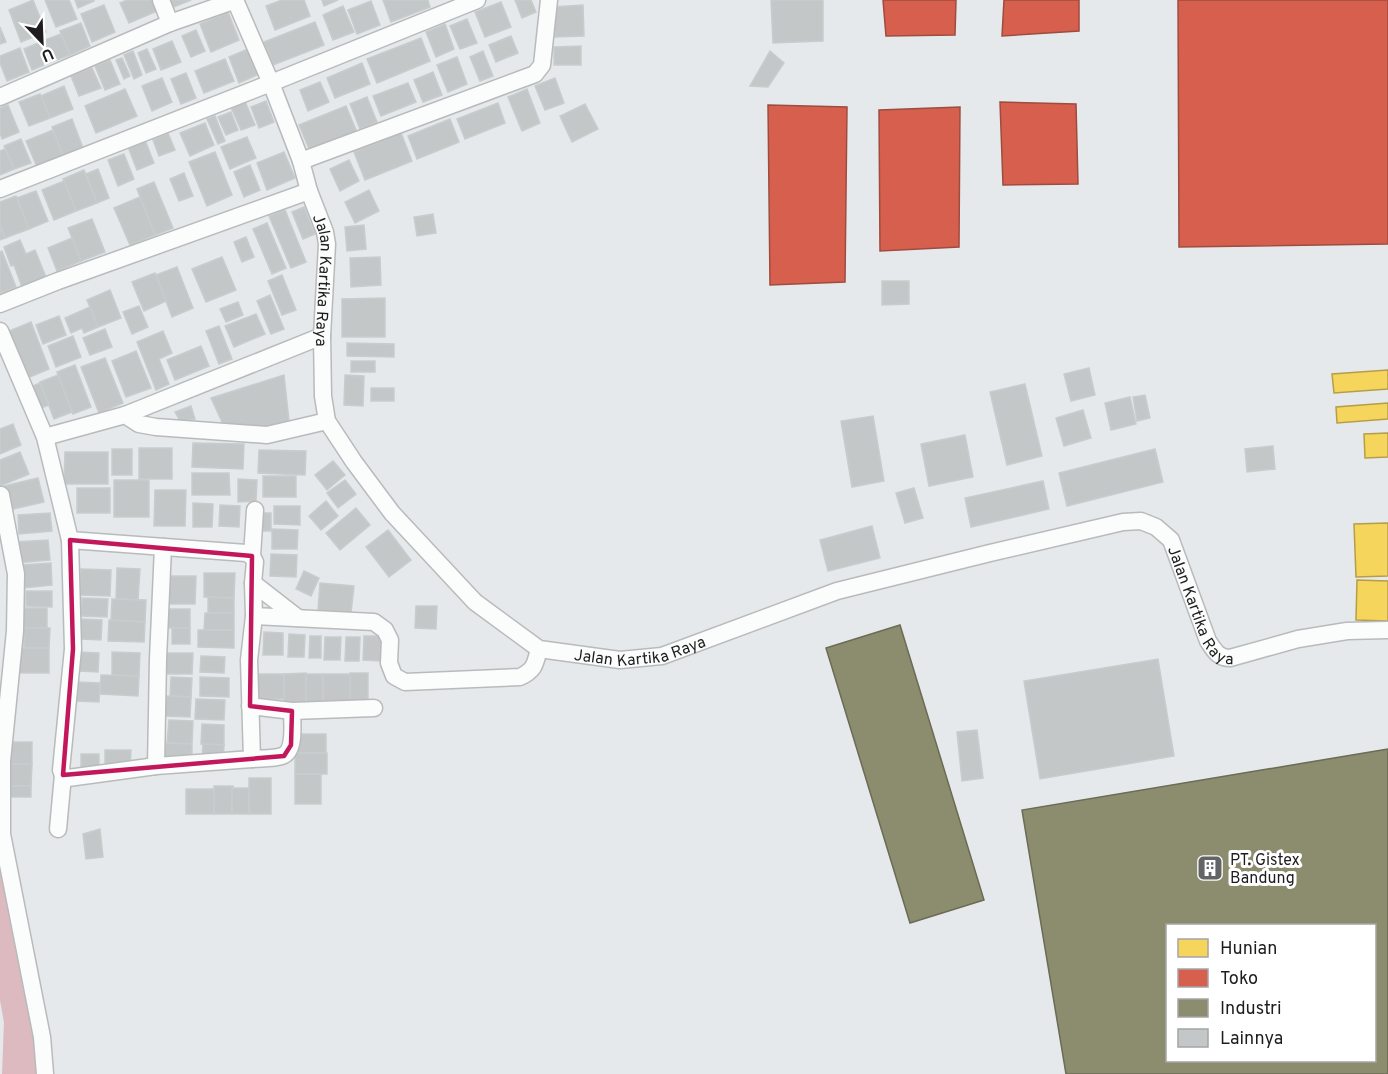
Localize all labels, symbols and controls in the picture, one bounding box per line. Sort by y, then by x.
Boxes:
north arrow [12,12,72,72]
text: U [38,43,56,65]
street label: Jalan Kartika Raya [307,211,335,347]
street label: Jalan Kartika Raya [1162,544,1234,670]
street label: Jalan Kartika Raya [573,633,709,672]
place label: PT. Gistex Bandung [1230,851,1300,889]
building icon: PT. Gistex Bandung [1195,853,1225,883]
legend [1166,924,1376,1062]
text: Hunian [1220,938,1277,961]
text: Toko [1220,968,1258,991]
text: Industri [1220,998,1282,1021]
text: Lainnya [1220,1028,1283,1051]

